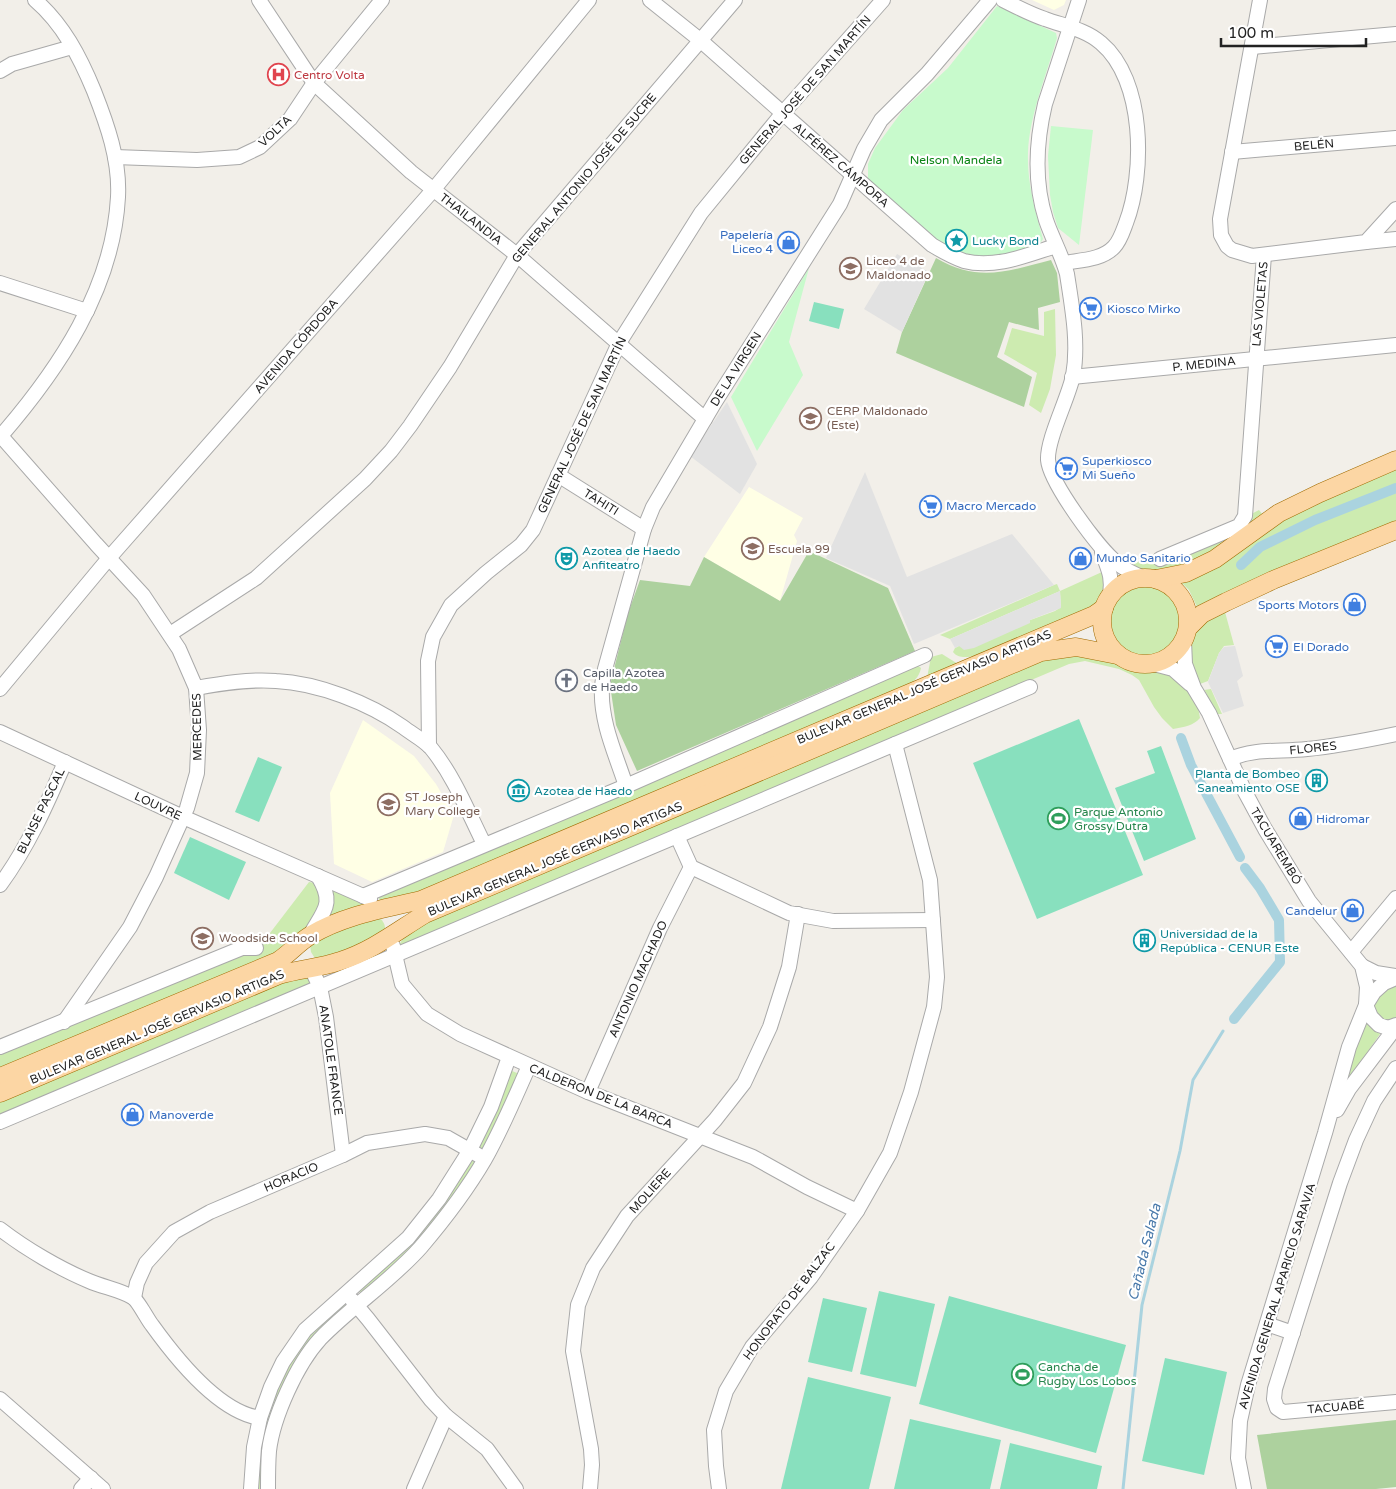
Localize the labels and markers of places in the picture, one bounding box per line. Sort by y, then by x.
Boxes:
hospital icon: Centro Volta [266,63,290,87]
place label: Centro Volta [294,68,365,82]
place label: Papelería Liceo 4 [720,228,773,256]
place icon: Lucky Bond [944,229,968,253]
shop icon: Papelería Liceo 4 [777,230,801,254]
place label: Lucky Bond [972,234,1039,248]
place label: Liceo 4 de Maldonado [866,254,931,282]
school or university icon: Liceo 4 de Maldonado [838,256,862,280]
supermarket icon: Kiosco Mirko [1079,297,1103,321]
place label: Kiosco Mirko [1107,302,1181,316]
place label: CERP Maldonado (Este) [827,404,928,432]
school or university icon: CERP Maldonado (Este) [799,406,823,430]
place label: Superkiosco Mi Sueño [1082,454,1152,482]
supermarket icon: Superkiosco Mi Sueño [1054,456,1078,480]
supermarket icon: Macro Mercado [918,494,942,518]
place label: Macro Mercado [946,499,1036,513]
school or university icon: Escuela 99 [740,537,764,561]
place label: Escuela 99 [768,542,830,556]
place label: Azotea de Haedo Anfiteatro [582,544,680,572]
theatre icon: Azotea de Haedo Anfiteatro [554,546,578,570]
shop icon: Mundo Sanitario [1068,546,1092,570]
place label: Mundo Sanitario [1096,551,1191,565]
shop icon: Sports Motors [1343,593,1367,617]
place label: Sports Motors [1258,598,1339,612]
supermarket icon: El Dorado [1265,635,1289,659]
place label: El Dorado [1293,640,1349,654]
place label: Capilla Azotea de Haedo [583,666,665,694]
church icon: Capilla Azotea de Haedo [555,668,579,692]
place label: Planta de Bombeo Saneamiento OSE [1195,767,1300,795]
building icon: Planta de Bombeo Saneamiento OSE [1304,769,1328,793]
museum icon: Azotea de Haedo [506,779,530,803]
place label: Azotea de Haedo [534,784,632,798]
place label: ST Joseph Mary College [405,790,480,818]
school or university icon: ST Joseph Mary College [377,792,401,816]
place label: Parque Antonio Grossy Dutra [1074,805,1163,833]
sports icon: Parque Antonio Grossy Dutra [1046,807,1070,831]
shop icon: Hidromar [1288,807,1312,831]
place label: Hidromar [1316,812,1370,826]
shop icon: Candelur [1341,899,1365,923]
place label: Candelur [1285,904,1337,918]
school or university icon: Woodside School [191,926,215,950]
place label: Universidad de la República - CENUR Este [1160,927,1299,955]
building icon: Universidad de la República - CENUR Este [1132,929,1156,953]
place label: Woodside School [219,931,318,945]
shop icon: Manoverde [121,1103,145,1127]
place label: Manoverde [149,1108,214,1122]
place label: Cancha de Rugby Los Lobos [1038,1360,1137,1388]
sports icon: Cancha de Rugby Los Lobos [1010,1362,1034,1386]

